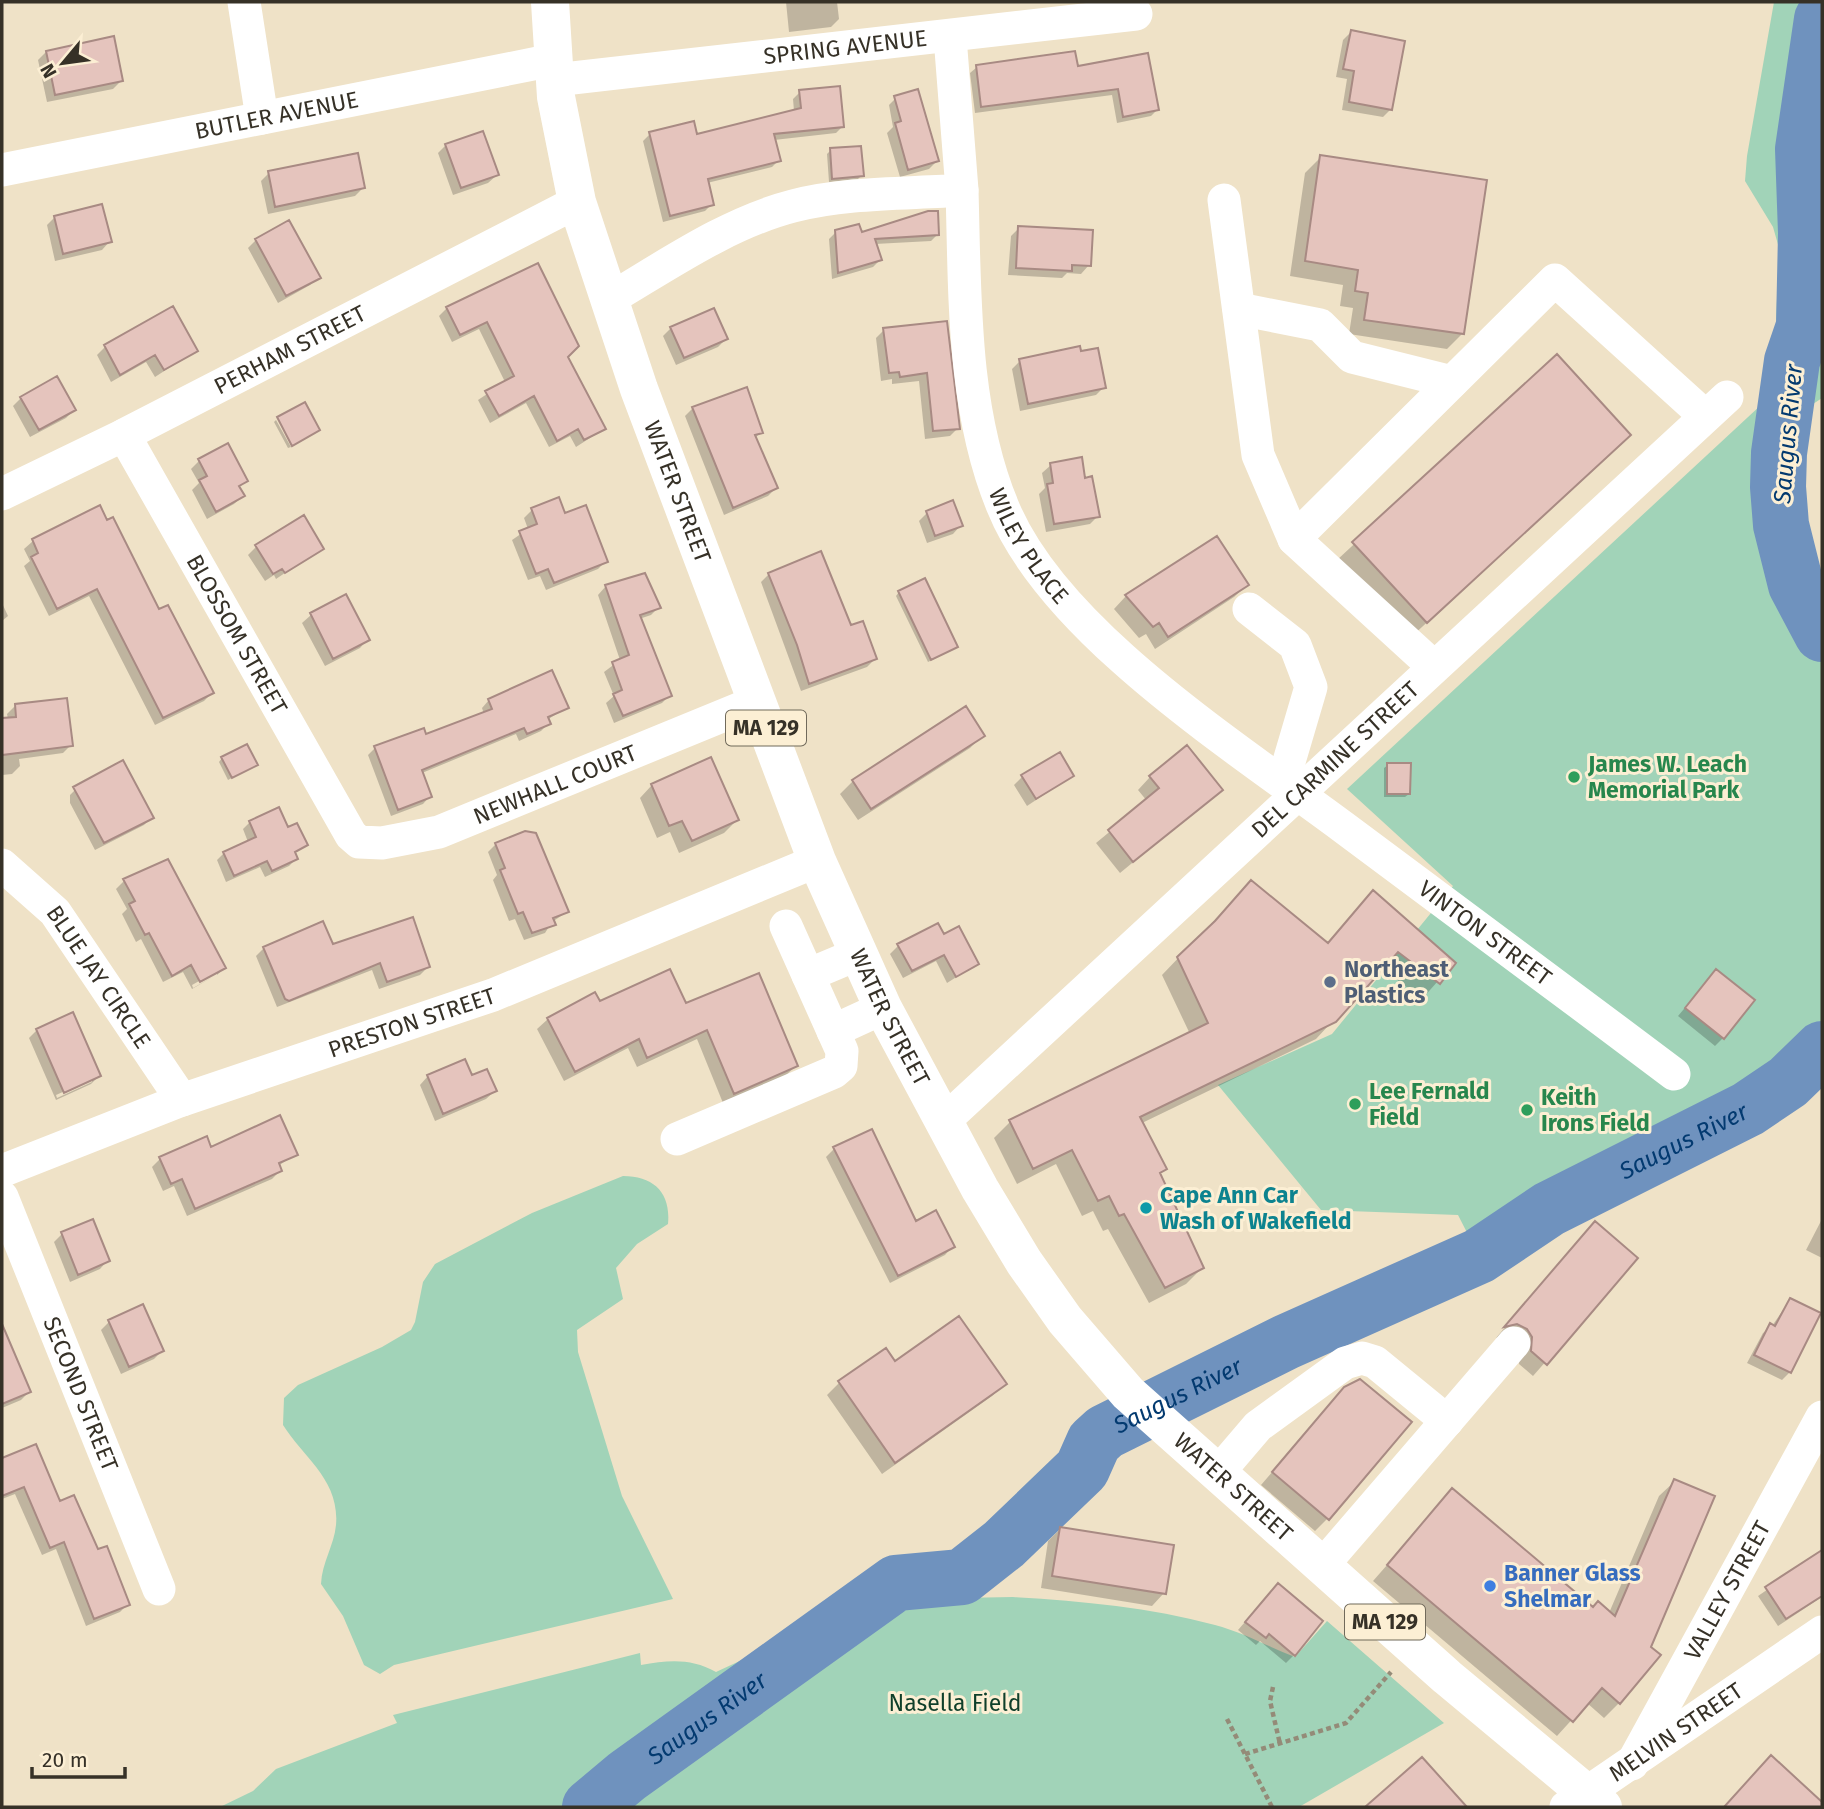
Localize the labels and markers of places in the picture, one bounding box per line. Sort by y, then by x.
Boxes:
place label: James W. Leach Memorial Park [1587,750,1747,804]
marker: James W. Leach Memorial Park [1566,769,1582,785]
place label: Northeast Plastics [1344,955,1450,1009]
marker: Northeast Plastics [1322,974,1338,990]
place label: Lee Fernald Field [1369,1077,1490,1131]
place label: Keith Irons Field [1541,1083,1650,1137]
marker: Lee Fernald Field [1347,1096,1363,1112]
marker: Keith Irons Field [1519,1102,1535,1118]
place label: Cape Ann Car Wash of Wakefield [1160,1181,1352,1235]
marker: Cape Ann Car Wash of Wakefield [1138,1200,1154,1216]
place label: Banner Glass Shelmar [1504,1559,1641,1613]
marker: Banner Glass Shelmar [1482,1578,1498,1594]

